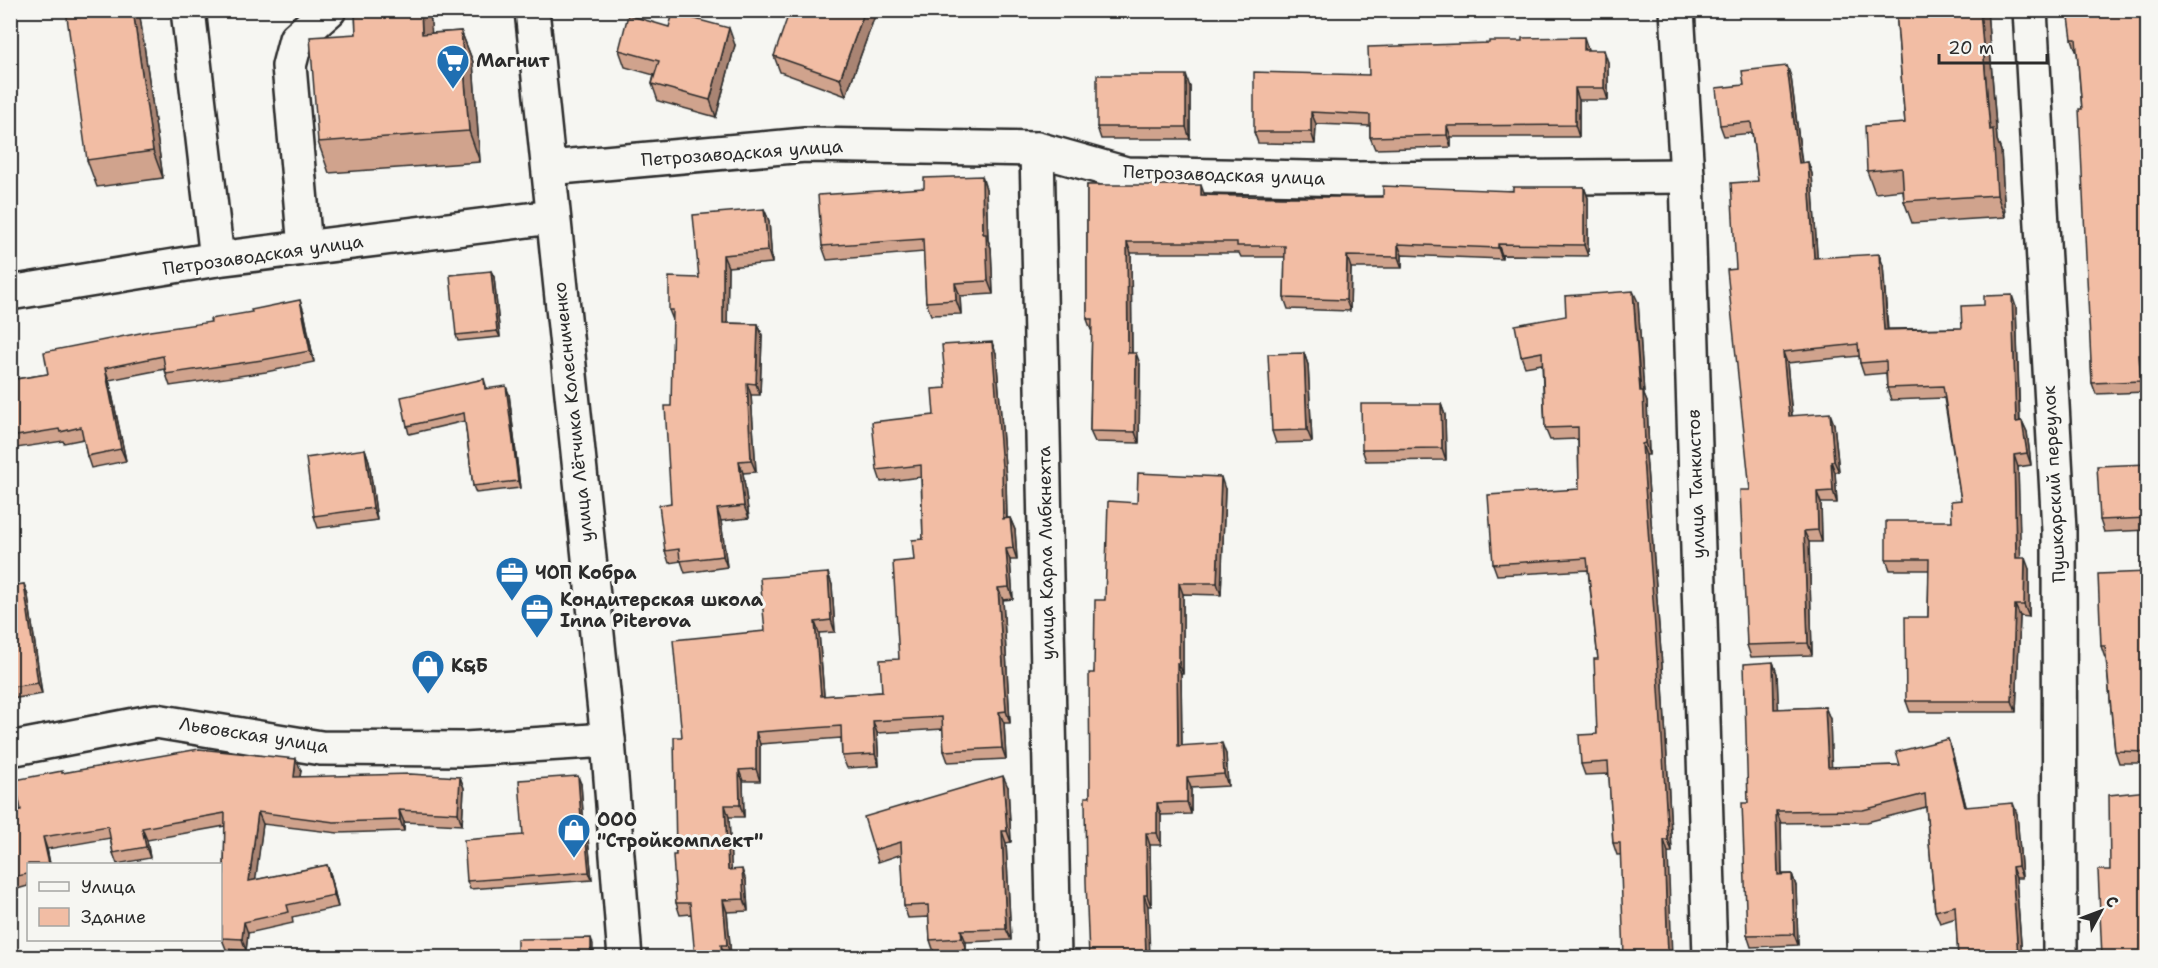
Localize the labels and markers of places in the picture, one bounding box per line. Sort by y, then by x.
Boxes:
supermarket icon: Магнит [435,43,471,90]
place label: Магнит [476,49,550,73]
office icon: ЧОП Кобра [494,555,530,602]
place label: ЧОП Кобра [535,561,637,585]
place label: Кондитерская школа Inna Piterova [560,588,764,633]
office icon: Кондитерская школа Inna Piterova [519,592,555,639]
shop icon: К&Б [410,648,446,695]
place label: К&Б [451,654,488,678]
place label: ООО "Стройкомплект" [597,808,763,853]
shop icon: ООО "Стройкомплект" [556,812,592,859]

